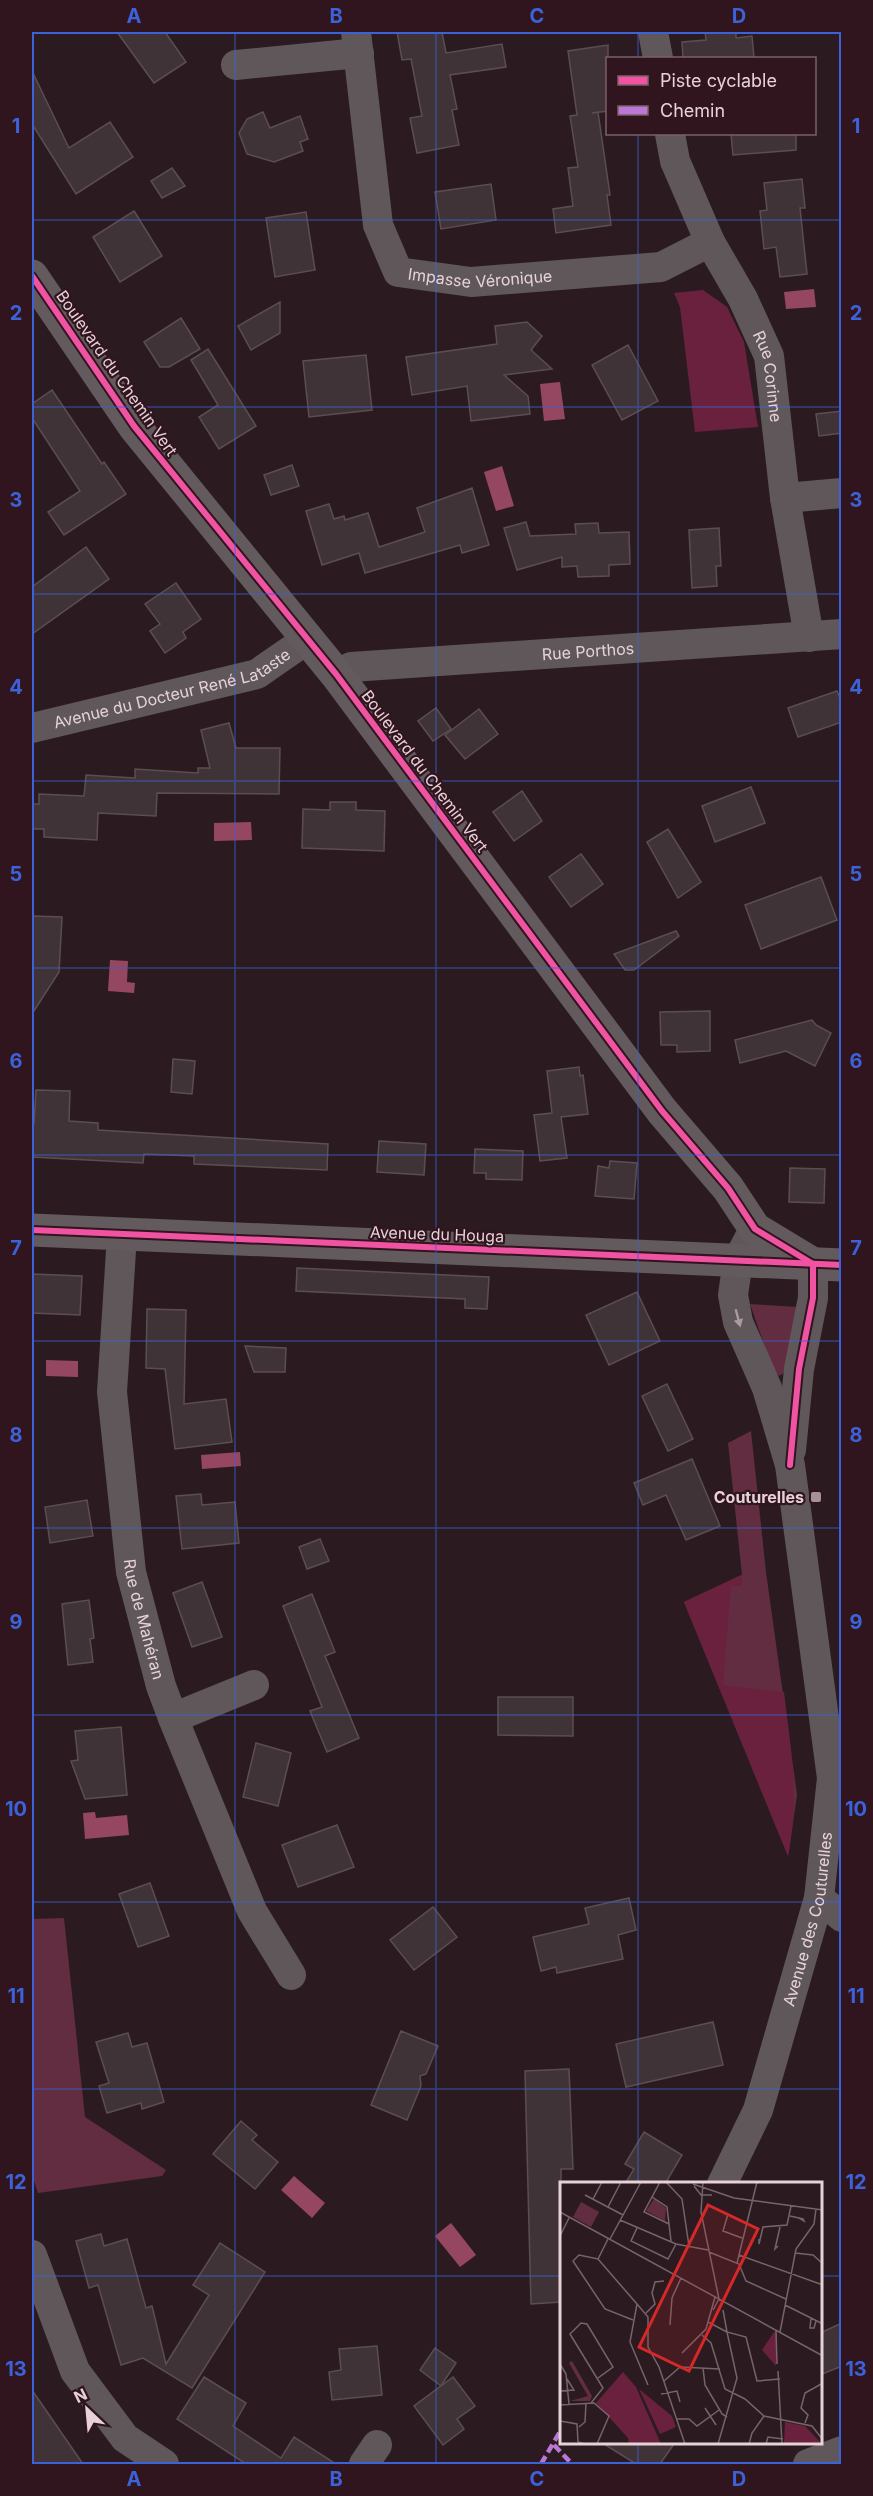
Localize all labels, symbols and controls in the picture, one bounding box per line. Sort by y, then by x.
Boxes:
text: A [127,4,142,28]
text: B [329,4,343,28]
text: C [530,4,544,28]
text: D [732,4,746,28]
legend [606,57,816,135]
text: Piste cyclable [660,70,777,91]
text: Chemin [660,100,725,121]
text: 1 [12,114,20,138]
text: 1 [852,114,860,138]
street label: Impasse Véronique [407,263,553,292]
street label: Boulevard du Chemin Vert [52,286,182,460]
text: 2 [10,301,22,325]
text: 2 [850,301,862,325]
street label: Rue Corinne [749,327,786,423]
text: 3 [10,488,22,512]
text: 3 [850,488,862,512]
street label: Rue Porthos [541,638,635,664]
street label: Avenue du Docteur René Lataste [52,644,294,732]
text: 4 [9,675,23,699]
text: 4 [849,675,863,699]
street label: Boulevard du Chemin Vert [358,686,492,856]
text: 5 [10,862,22,886]
text: 5 [850,862,862,886]
text: 6 [10,1049,23,1073]
text: 6 [850,1049,863,1073]
street label: Avenue du Houga [370,1222,504,1246]
text: 7 [10,1236,22,1260]
text: 7 [850,1236,862,1260]
one-way arrow [734,1309,743,1327]
text: 8 [9,1423,23,1447]
text: 8 [849,1423,863,1447]
place label: Couturelles [714,1487,804,1507]
marker: Couturelles [809,1490,823,1504]
street label: Rue de Mahéran [120,1558,169,1682]
text: 9 [10,1610,23,1634]
text: 9 [850,1610,863,1634]
text: 10 [5,1797,27,1821]
text: 10 [845,1797,867,1821]
street label: Avenue des Couturelles [778,1831,836,2009]
text: 11 [7,1984,25,2008]
text: 11 [847,1984,865,2008]
text: 12 [5,2170,27,2194]
text: 12 [845,2170,867,2194]
inset map [560,2182,822,2445]
text: 13 [5,2357,27,2381]
text: 13 [845,2357,867,2381]
north arrow [57,2379,117,2439]
text: N [71,2384,90,2407]
text: A [127,2467,142,2491]
text: B [329,2467,343,2491]
text: C [530,2467,544,2491]
text: D [732,2467,746,2491]

